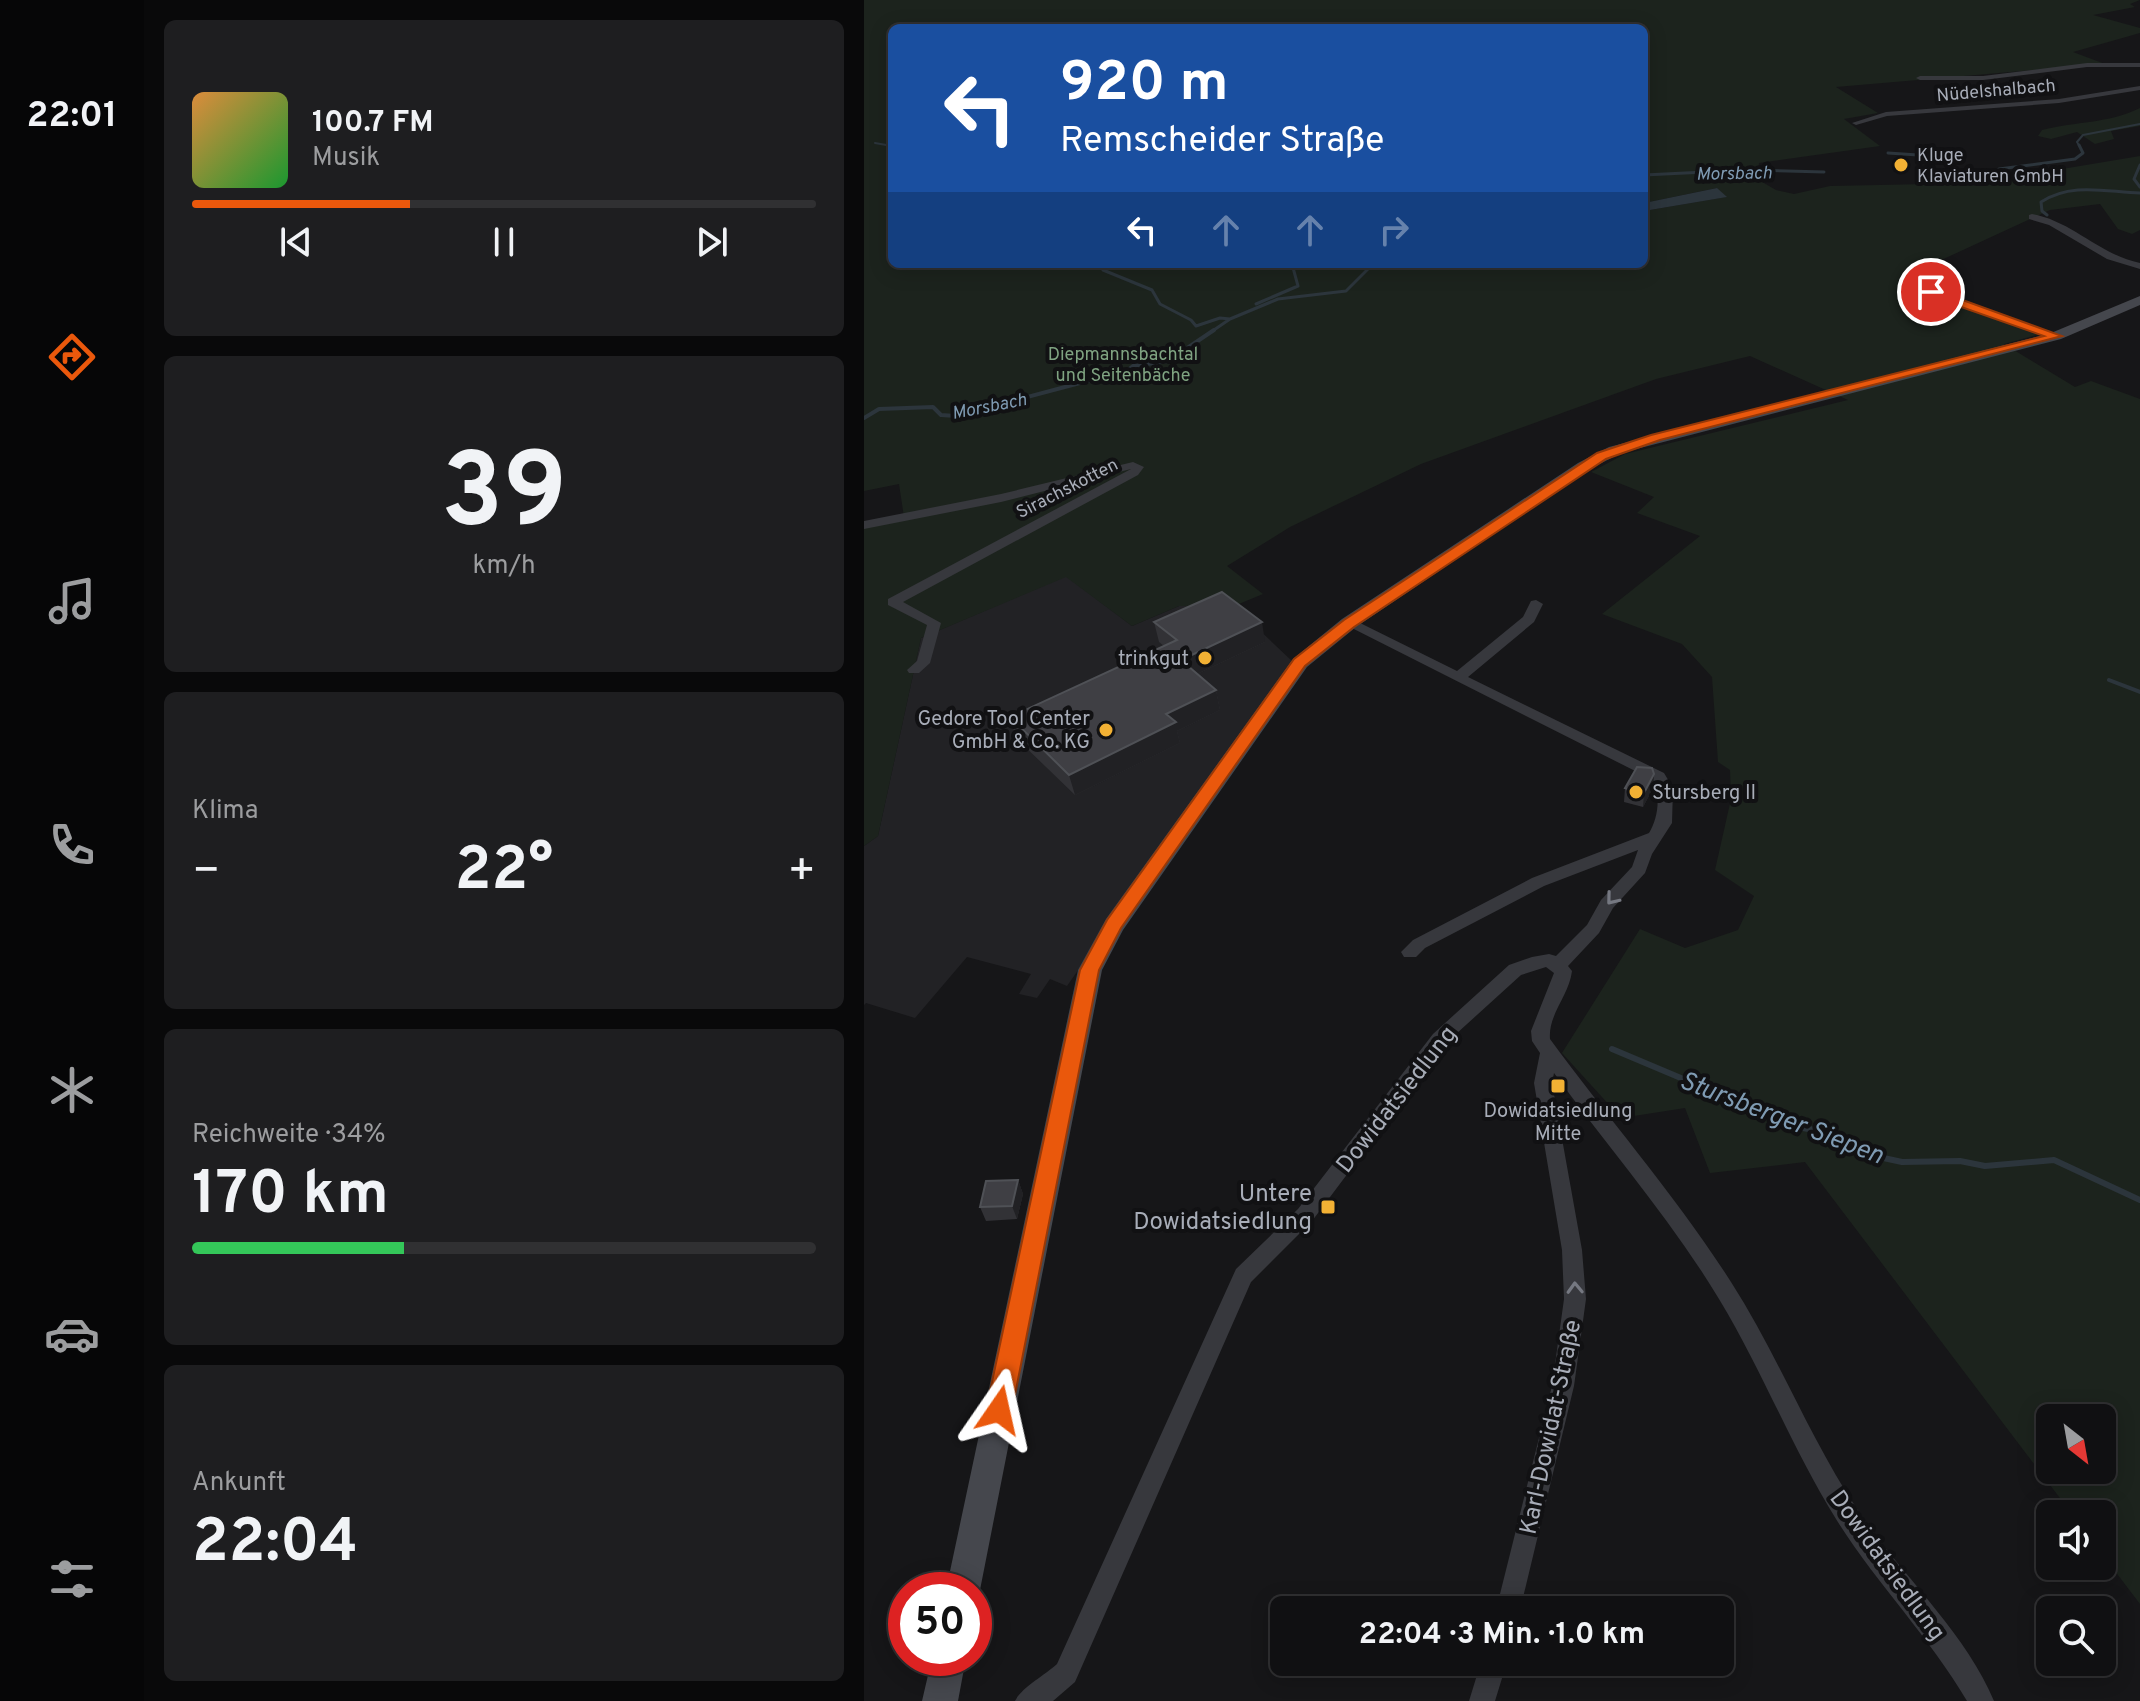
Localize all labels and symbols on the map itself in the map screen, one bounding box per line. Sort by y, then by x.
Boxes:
street label: Nüdelshalbach [1936,75,2057,108]
place label: Kluge Klaviaturen GmbH [1917,145,2064,189]
marker: Kluge Klaviaturen GmbH [1892,156,1910,174]
water label: Morsbach [1696,162,1772,187]
pin [1897,258,1965,326]
park label: Diepmannsbachtal und Seitenbäche [1048,344,1198,388]
water label: Morsbach [950,389,1029,426]
street label: Sirachskotten [1013,454,1123,525]
place label: trinkgut [1118,647,1189,673]
marker: trinkgut [1196,649,1214,667]
place label: Gedore Tool Center GmbH & Co. KG [917,707,1090,756]
marker: Gedore Tool Center GmbH & Co. KG [1097,721,1115,739]
place label: Stursberg II [1652,781,1756,807]
marker: Stursberg II [1627,783,1645,801]
one-way arrow [1607,890,1622,904]
street label: Dowidatsiedlung [1331,1021,1464,1180]
water label: Stursberger Siepen [1674,1065,1888,1173]
marker: Dowidatsiedlung Mitte [1549,1077,1567,1095]
place label: Dowidatsiedlung Mitte [1484,1099,1632,1148]
place label: Untere Dowidatsiedlung [1133,1180,1312,1238]
marker: Untere Dowidatsiedlung [1319,1198,1337,1216]
one-way arrow [1566,1281,1583,1294]
street label: Karl-Dowidat-Straße [1515,1317,1589,1537]
position arrow [957,1368,1041,1452]
north arrow [2036,1404,2116,1484]
street label: Dowidatsiedlung [1822,1485,1951,1647]
speed limit sign: 50 [888,1572,992,1676]

